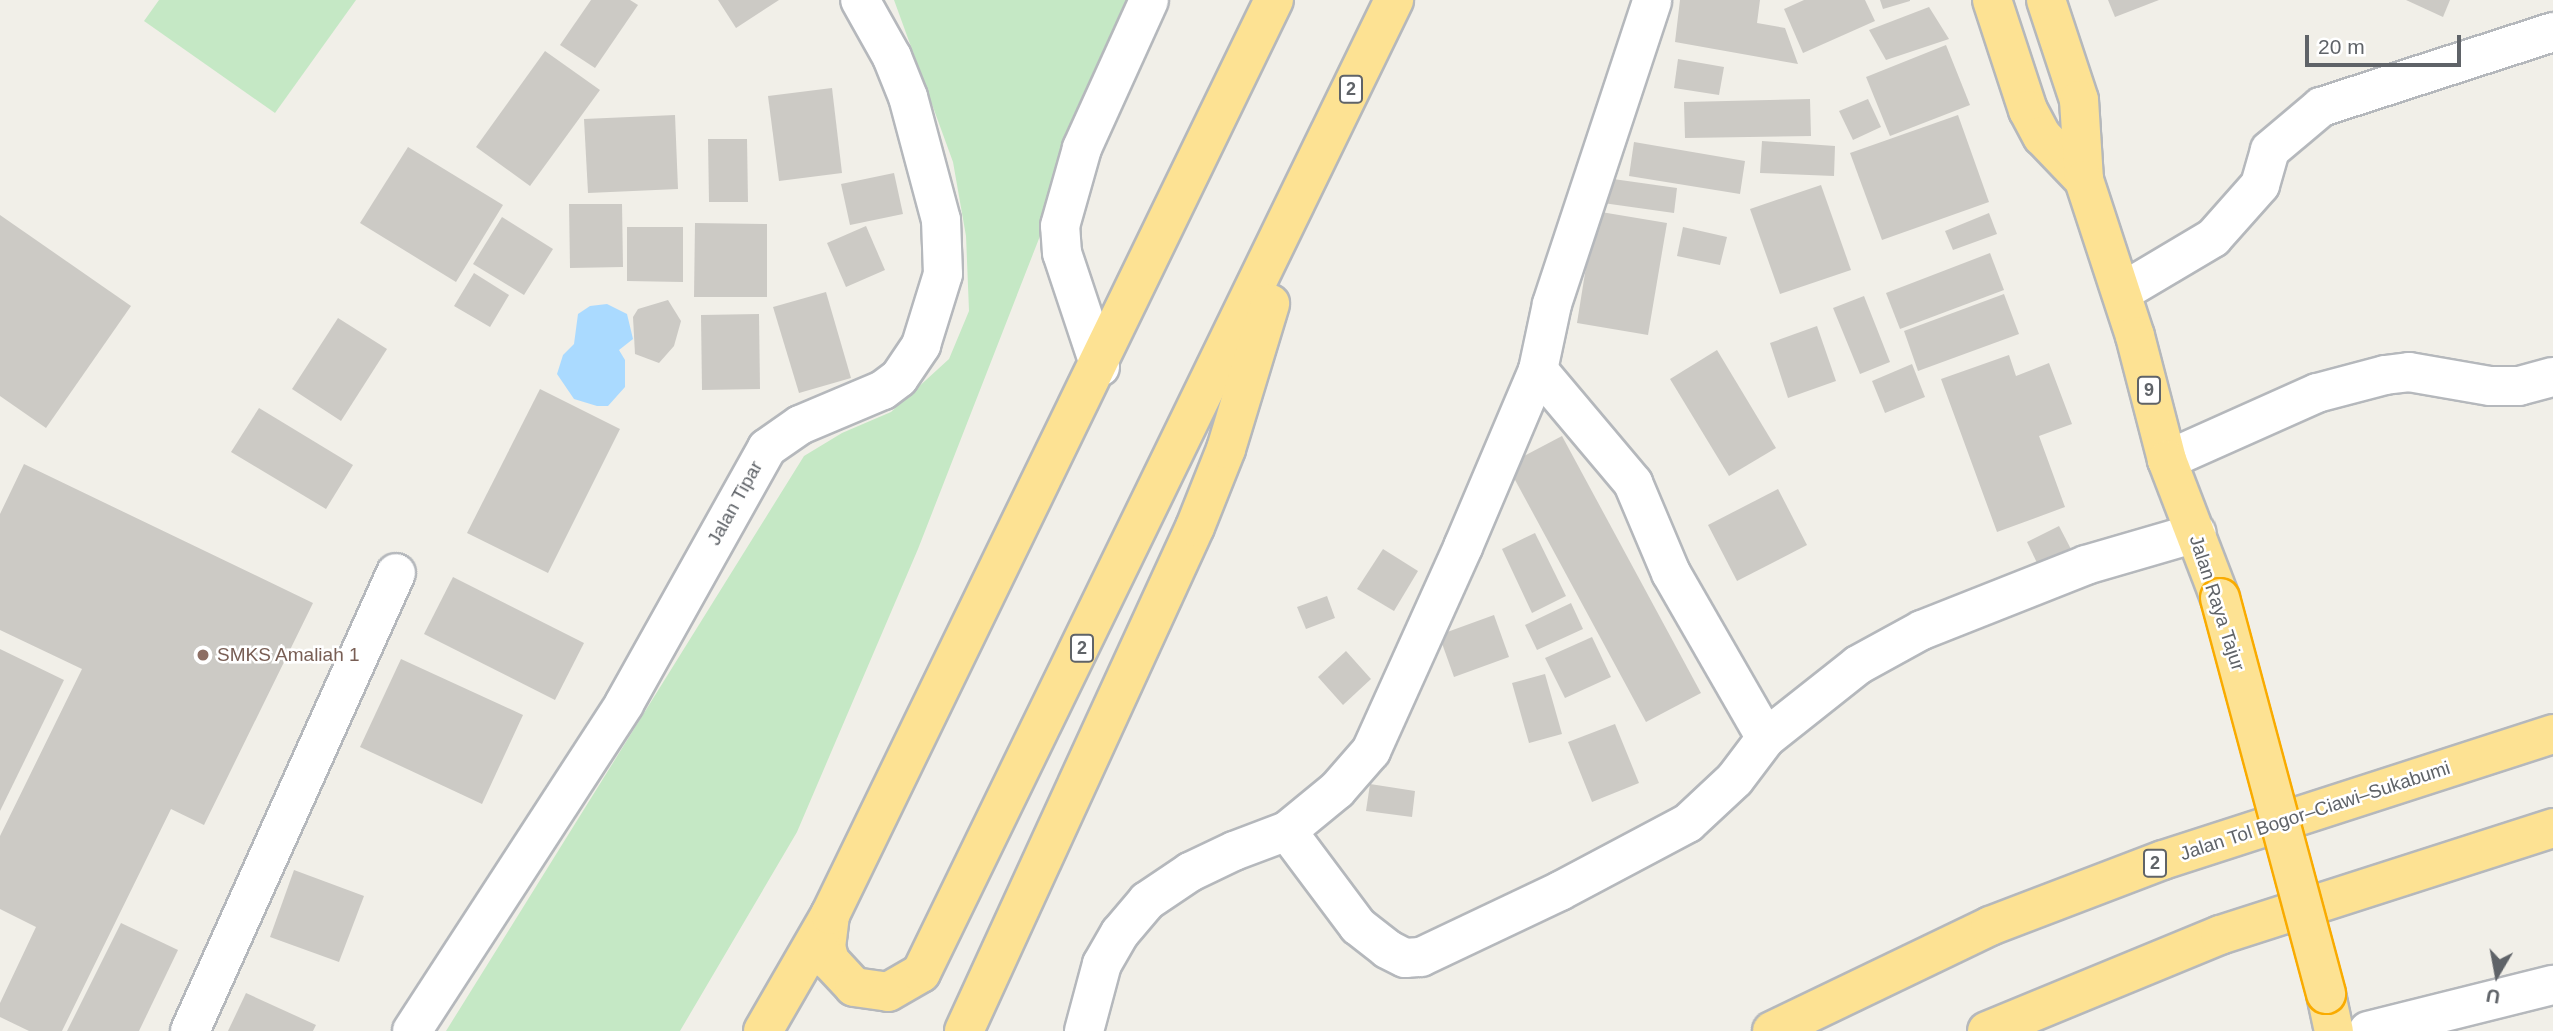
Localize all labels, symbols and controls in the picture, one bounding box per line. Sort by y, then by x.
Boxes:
scale bar [2308,21,2464,65]
text: 20 m [2318,35,2365,58]
road number: 2 [1339,74,1363,104]
road number: 9 [2137,376,2161,404]
street label: Jalan Tipar [702,457,768,549]
street label: Jalan Raya Tajur [2184,532,2250,674]
road number: 2 [1070,634,1094,662]
place label: SMKS Amaliah 1 [217,644,361,666]
marker: SMKS Amaliah 1 [195,647,211,663]
street label: Jalan Tol Bogor–Ciawi–Sukabumi [2177,756,2453,866]
road number: 2 [2143,848,2167,878]
north arrow [2462,940,2532,1010]
text: U [2485,985,2502,1008]

